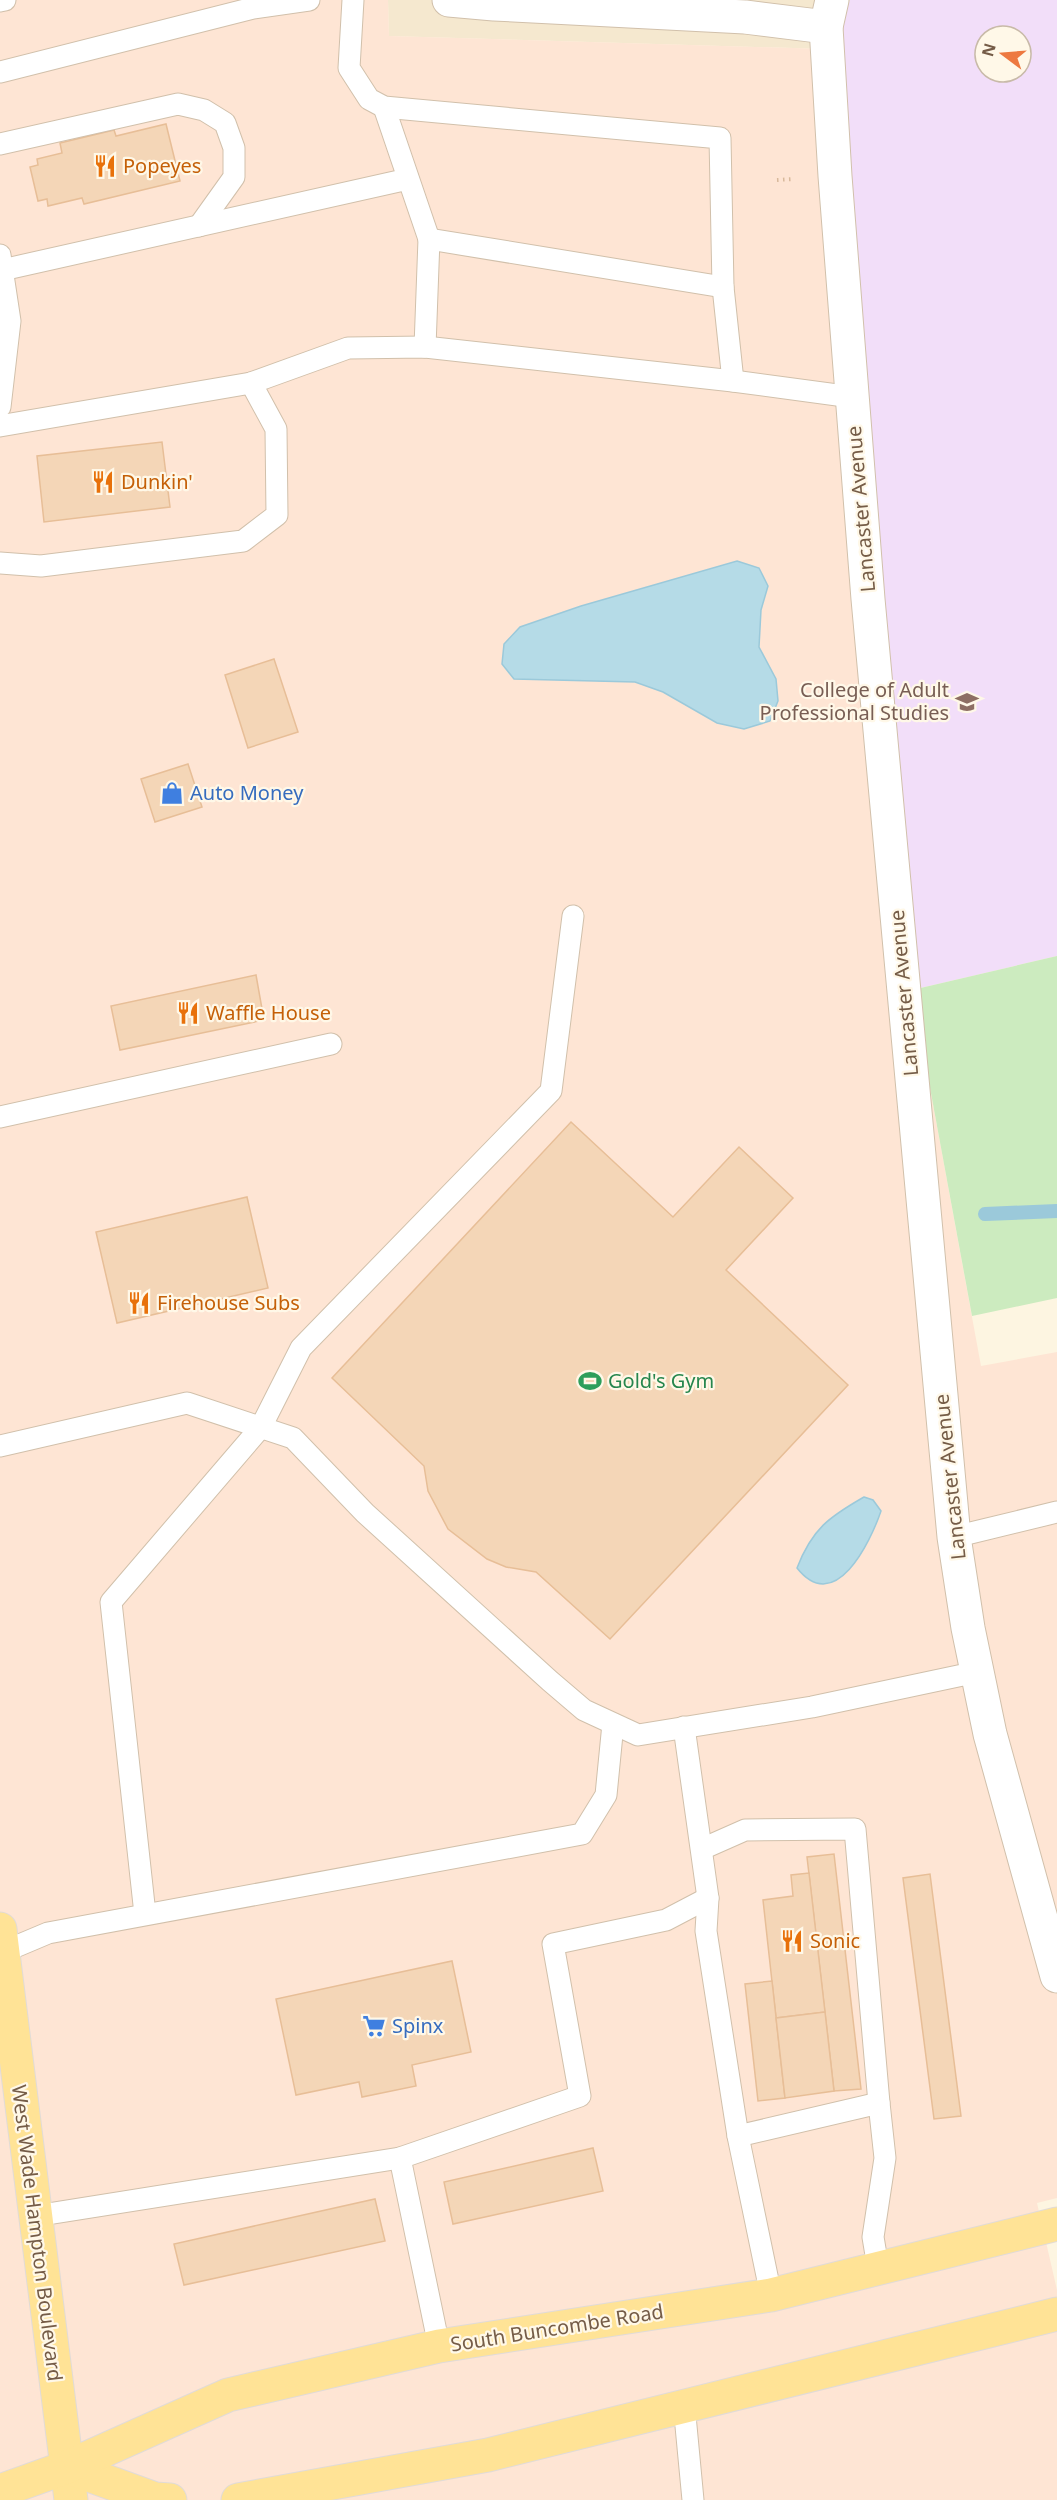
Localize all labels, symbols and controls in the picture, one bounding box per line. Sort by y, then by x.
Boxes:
north arrow [973,24,1033,84]
text: N [976,41,1001,59]
place label: Popeyes [123,152,201,179]
restaurant icon: Popeyes [92,153,118,179]
street label: Lancaster Avenue [840,425,881,593]
place label: Dunkin' [121,468,193,495]
restaurant icon: Dunkin' [90,469,116,495]
place label: College of Adult Professional Studies [760,676,949,726]
school or university icon: College of Adult Professional Studies [954,689,980,715]
place label: Auto Money [190,779,304,806]
shop icon: Auto Money [159,780,185,806]
street label: Lancaster Avenue [883,909,924,1077]
place label: Waffle House [206,999,331,1026]
restaurant icon: Waffle House [175,1000,201,1026]
place label: Firehouse Subs [157,1289,300,1316]
restaurant icon: Firehouse Subs [126,1290,152,1316]
place label: Gold's Gym [608,1367,714,1394]
sports icon: Gold's Gym [577,1368,603,1394]
street label: Lancaster Avenue [927,1393,972,1561]
place label: Sonic [810,1927,860,1954]
restaurant icon: Sonic [779,1928,805,1954]
place label: Spinx [392,2012,444,2039]
supermarket icon: Spinx [361,2013,387,2039]
street label: West Wade Hampton Boulevard [6,2083,69,2383]
street label: South Buncombe Road [449,2297,665,2358]

